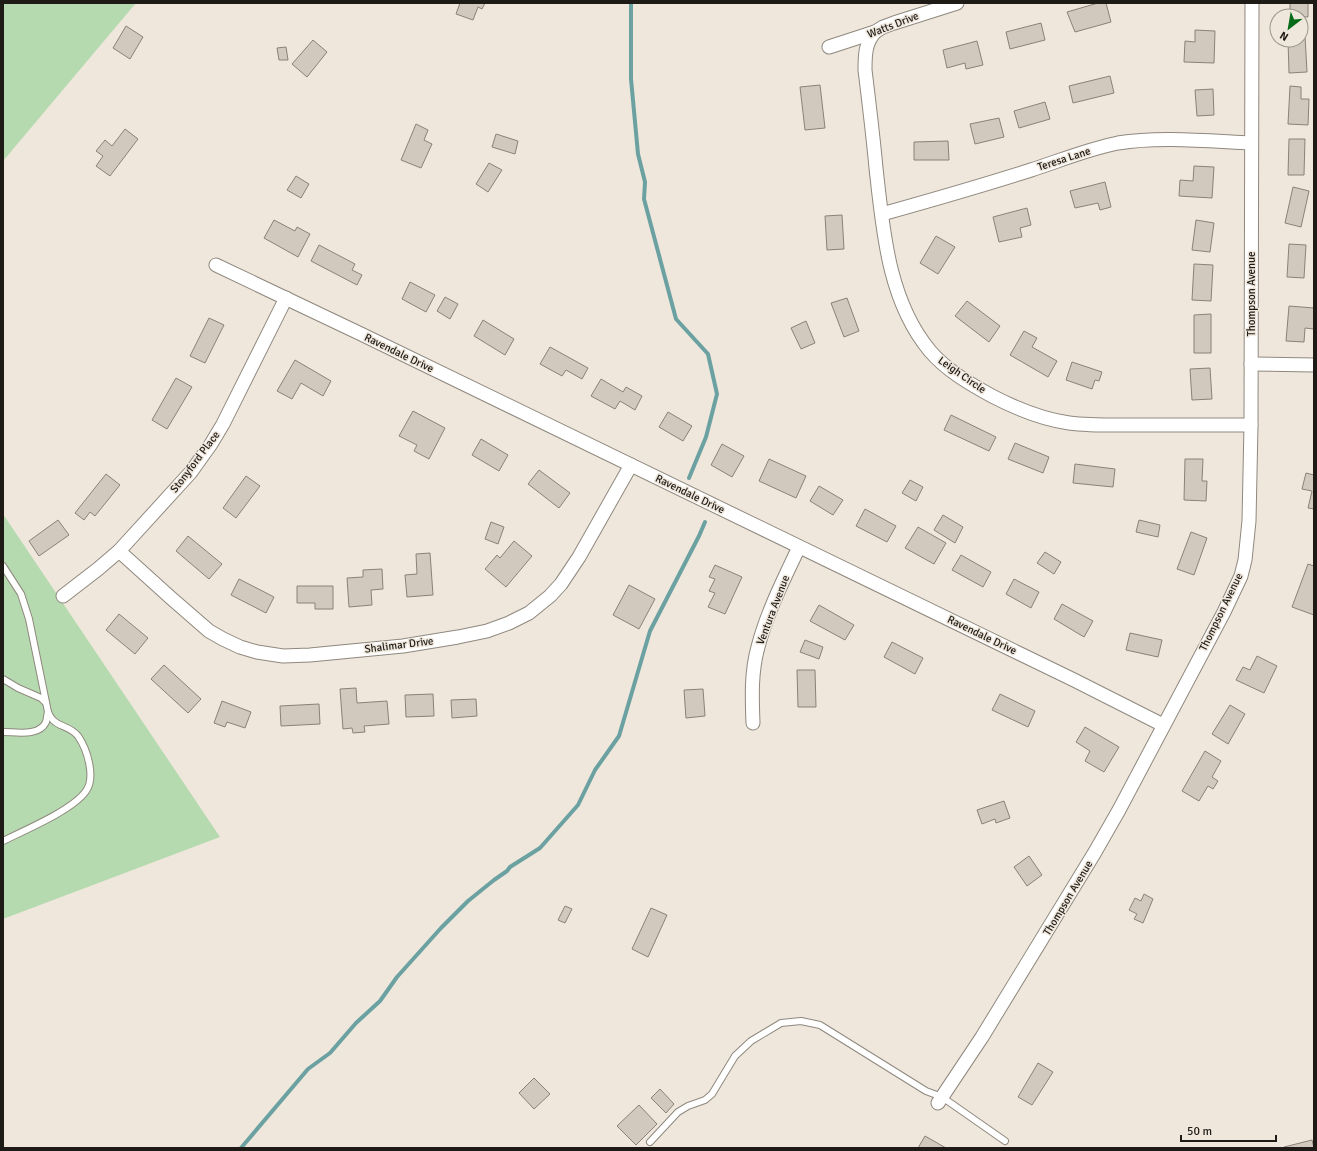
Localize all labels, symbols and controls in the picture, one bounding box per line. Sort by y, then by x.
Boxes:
north arrow [1269,8,1309,48]
street label: Watts Drive [865,9,921,41]
text: N [1277,29,1291,44]
street label: Teresa Lane [1036,144,1092,174]
street label: Thompson Avenue [1245,251,1258,337]
street label: Ravendale Drive [362,331,436,375]
street label: Leigh Circle [936,354,988,396]
street label: Stonyford Place [168,429,222,495]
street label: Ravendale Drive [653,472,727,516]
street label: Thompson Avenue [1197,571,1245,653]
street label: Ventura Avenue [754,573,792,647]
street label: Ravendale Drive [945,613,1019,657]
street label: Shalimar Drive [364,634,434,656]
street label: Thompson Avenue [1041,858,1095,938]
scale bar [1181,1117,1276,1143]
text: 50 m [1187,1124,1212,1139]

